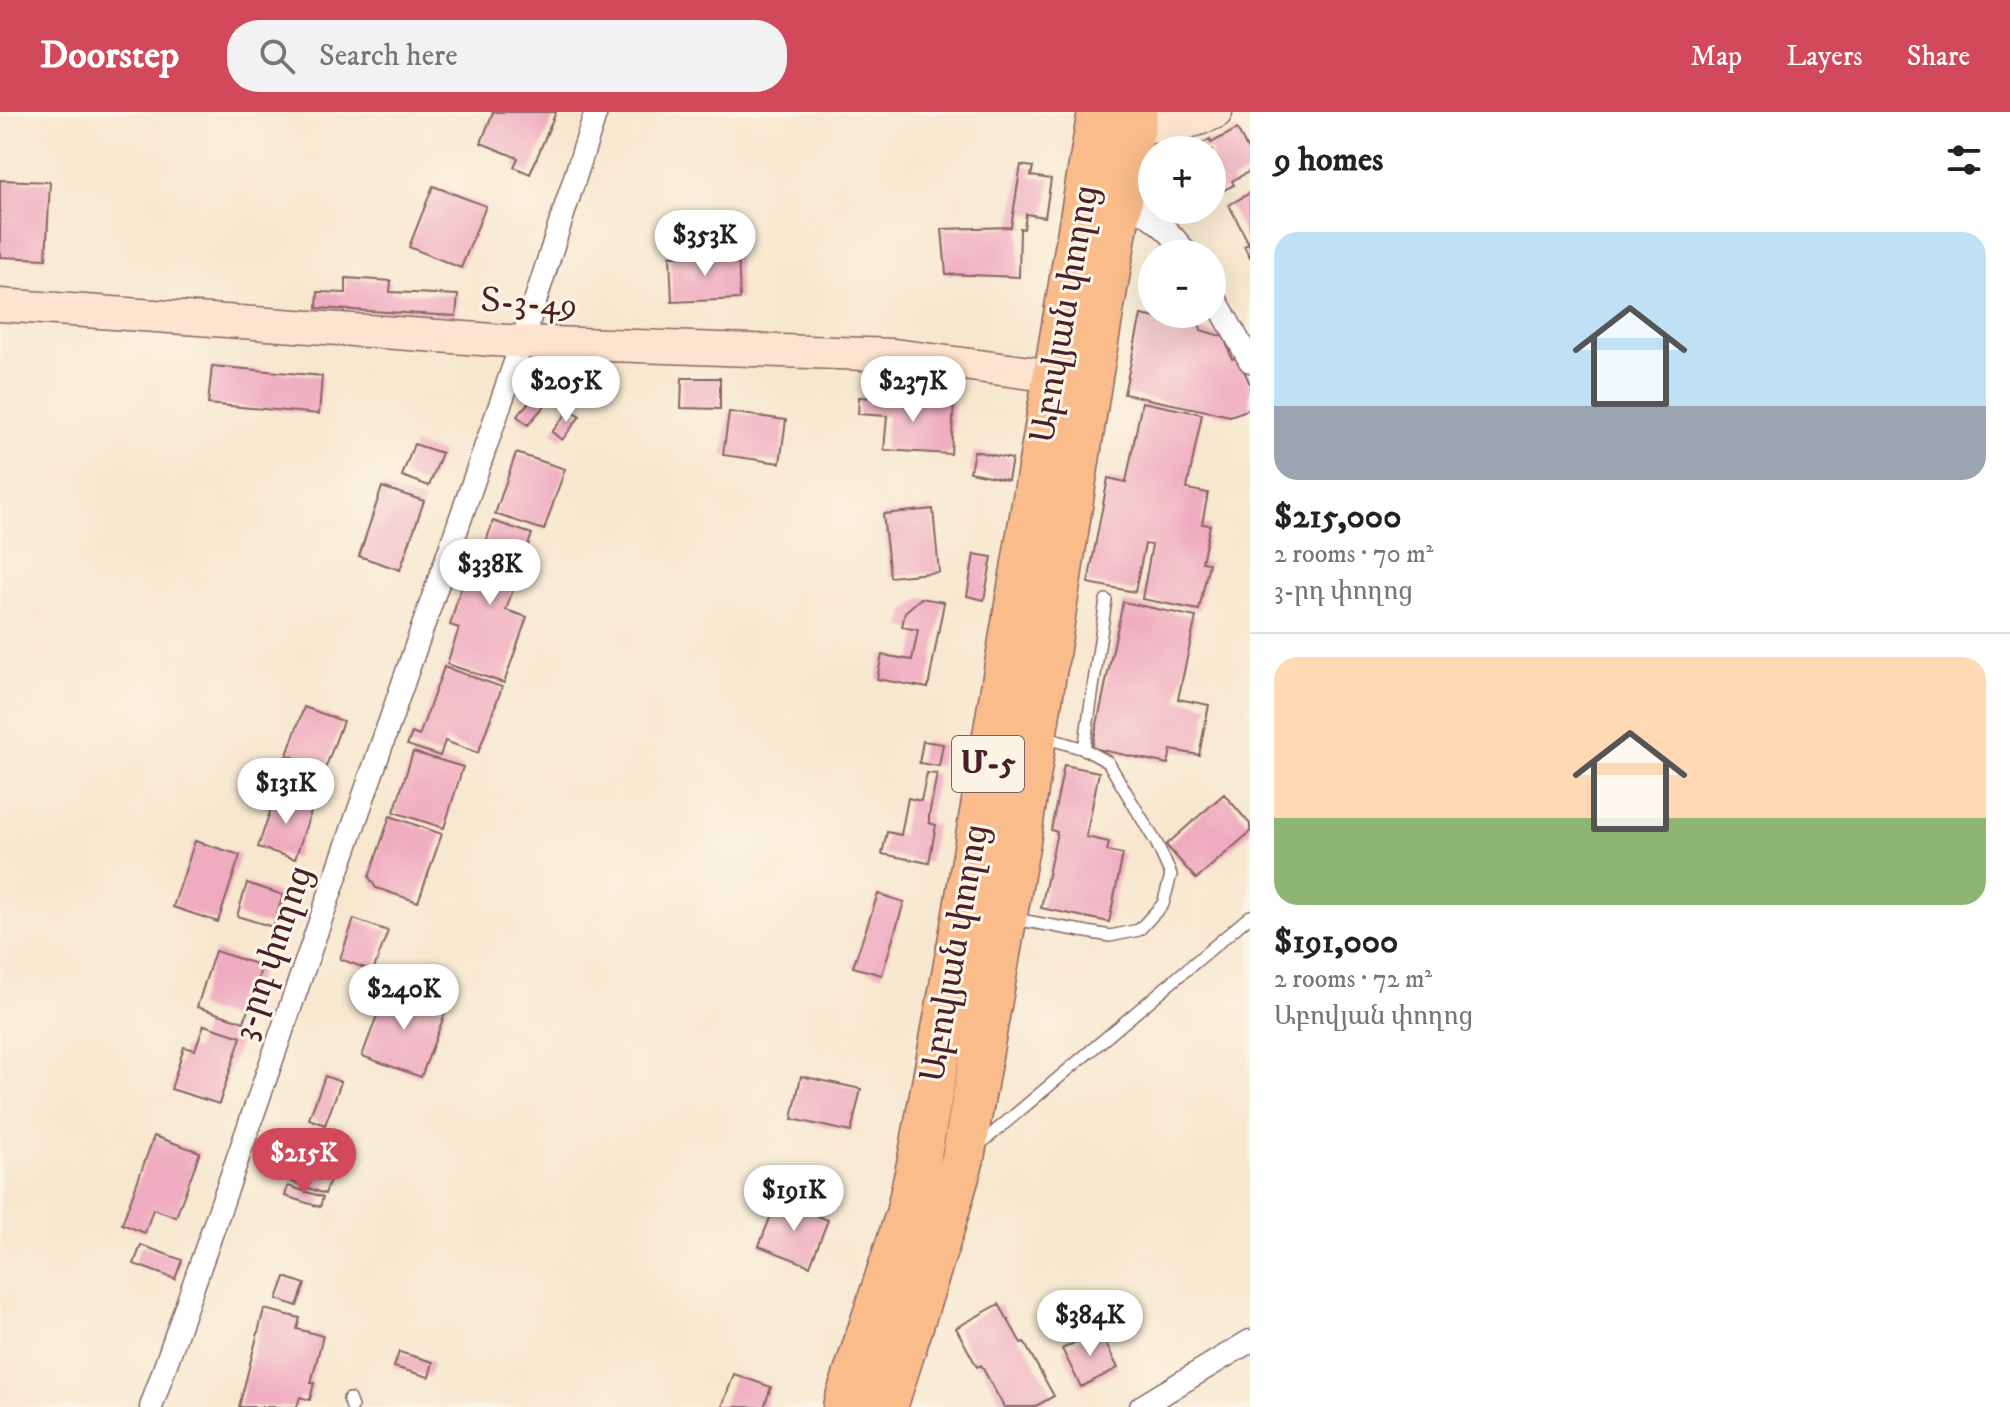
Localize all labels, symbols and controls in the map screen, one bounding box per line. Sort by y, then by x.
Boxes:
search box [227,20,787,92]
text: Doorstep [40,32,179,80]
icon: search [255,34,299,78]
text: Search here [319,38,458,75]
text: Map [1691,39,1742,74]
text: Layers [1786,39,1863,74]
text: Share [1907,39,1970,74]
map controls [1138,136,1226,328]
button: + [1138,136,1226,224]
icon: filters [1942,138,1986,182]
text: 9 homes [1274,139,1383,181]
street label: Աբովյան փողոց [1022,182,1108,446]
pin: $353K [649,210,761,278]
text: $353K [673,219,737,252]
button: − [1138,240,1226,328]
street label: Տ-3-49 [480,279,578,327]
icon: home [1558,284,1702,428]
pin: $205K [510,356,622,424]
pin: $237K [857,356,969,424]
text: $205K [530,365,602,398]
text: $237K [879,365,947,398]
text: $215,000 [1274,496,1401,538]
text: 2 rooms · 70 m² [1274,538,1433,571]
pin: $338K [434,539,546,607]
text: $338K [458,548,522,581]
text: 3-րդ փողոց [1274,575,1413,608]
icon: home [1558,709,1702,853]
road number: Մ-5 [952,736,1024,792]
pin: $131K [230,758,342,826]
text: $131K [255,767,317,800]
street label: Աբովյան փողոց [912,821,998,1085]
street label: 3-րդ փողոց [224,860,322,1046]
text: $191,000 [1274,921,1398,963]
text: 2 rooms · 72 m² [1274,963,1432,996]
pin: $240K [348,964,460,1032]
text: $240K [367,973,441,1006]
text: Աբովյան փողոց [1274,1000,1473,1033]
pin: $215K [248,1128,360,1196]
text: $215K [270,1137,338,1170]
pin: $191K [738,1165,850,1233]
text: $191K [762,1174,826,1207]
pin: $384K [1034,1290,1146,1358]
text: $384K [1055,1299,1125,1332]

